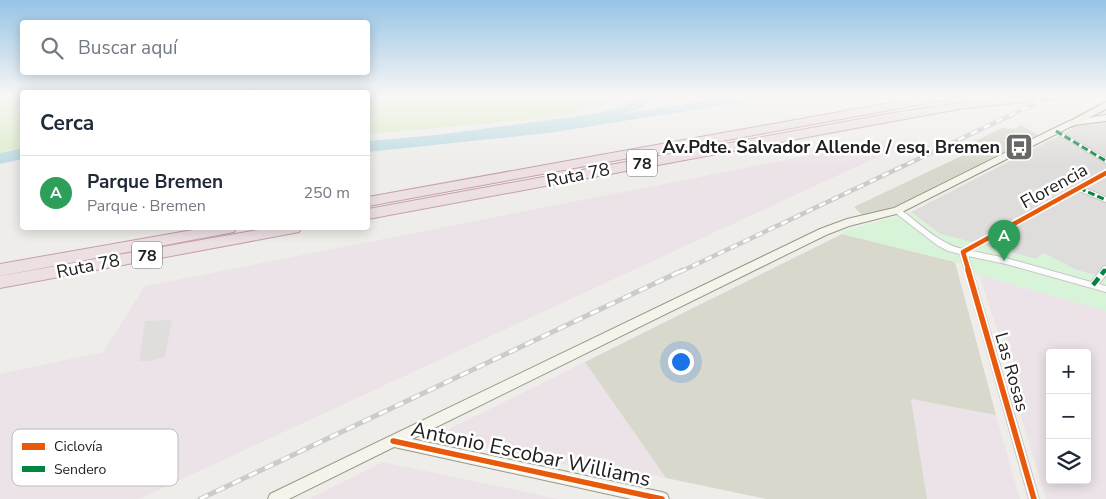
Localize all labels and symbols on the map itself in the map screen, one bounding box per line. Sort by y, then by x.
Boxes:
bus stop icon: Av.Pdte. Salvador Allende / esq. Bremen [1004,132,1034,162]
place label: Av.Pdte. Salvador Allende / esq. Bremen [662,135,1000,159]
road number: 78 [627,150,657,177]
street label: Ruta 78 [544,157,612,193]
street label: Florencia [1016,158,1092,214]
pin: A [988,220,1020,261]
road number: 78 [132,242,162,268]
street label: Ruta 78 [54,248,122,284]
street label: Las Rosas [989,330,1035,414]
your location [668,349,694,375]
street label: Antonio Escobar Williams [409,415,653,493]
legend [12,429,178,486]
text: Ciclovía [54,437,103,456]
text: Sendero [54,460,107,479]

